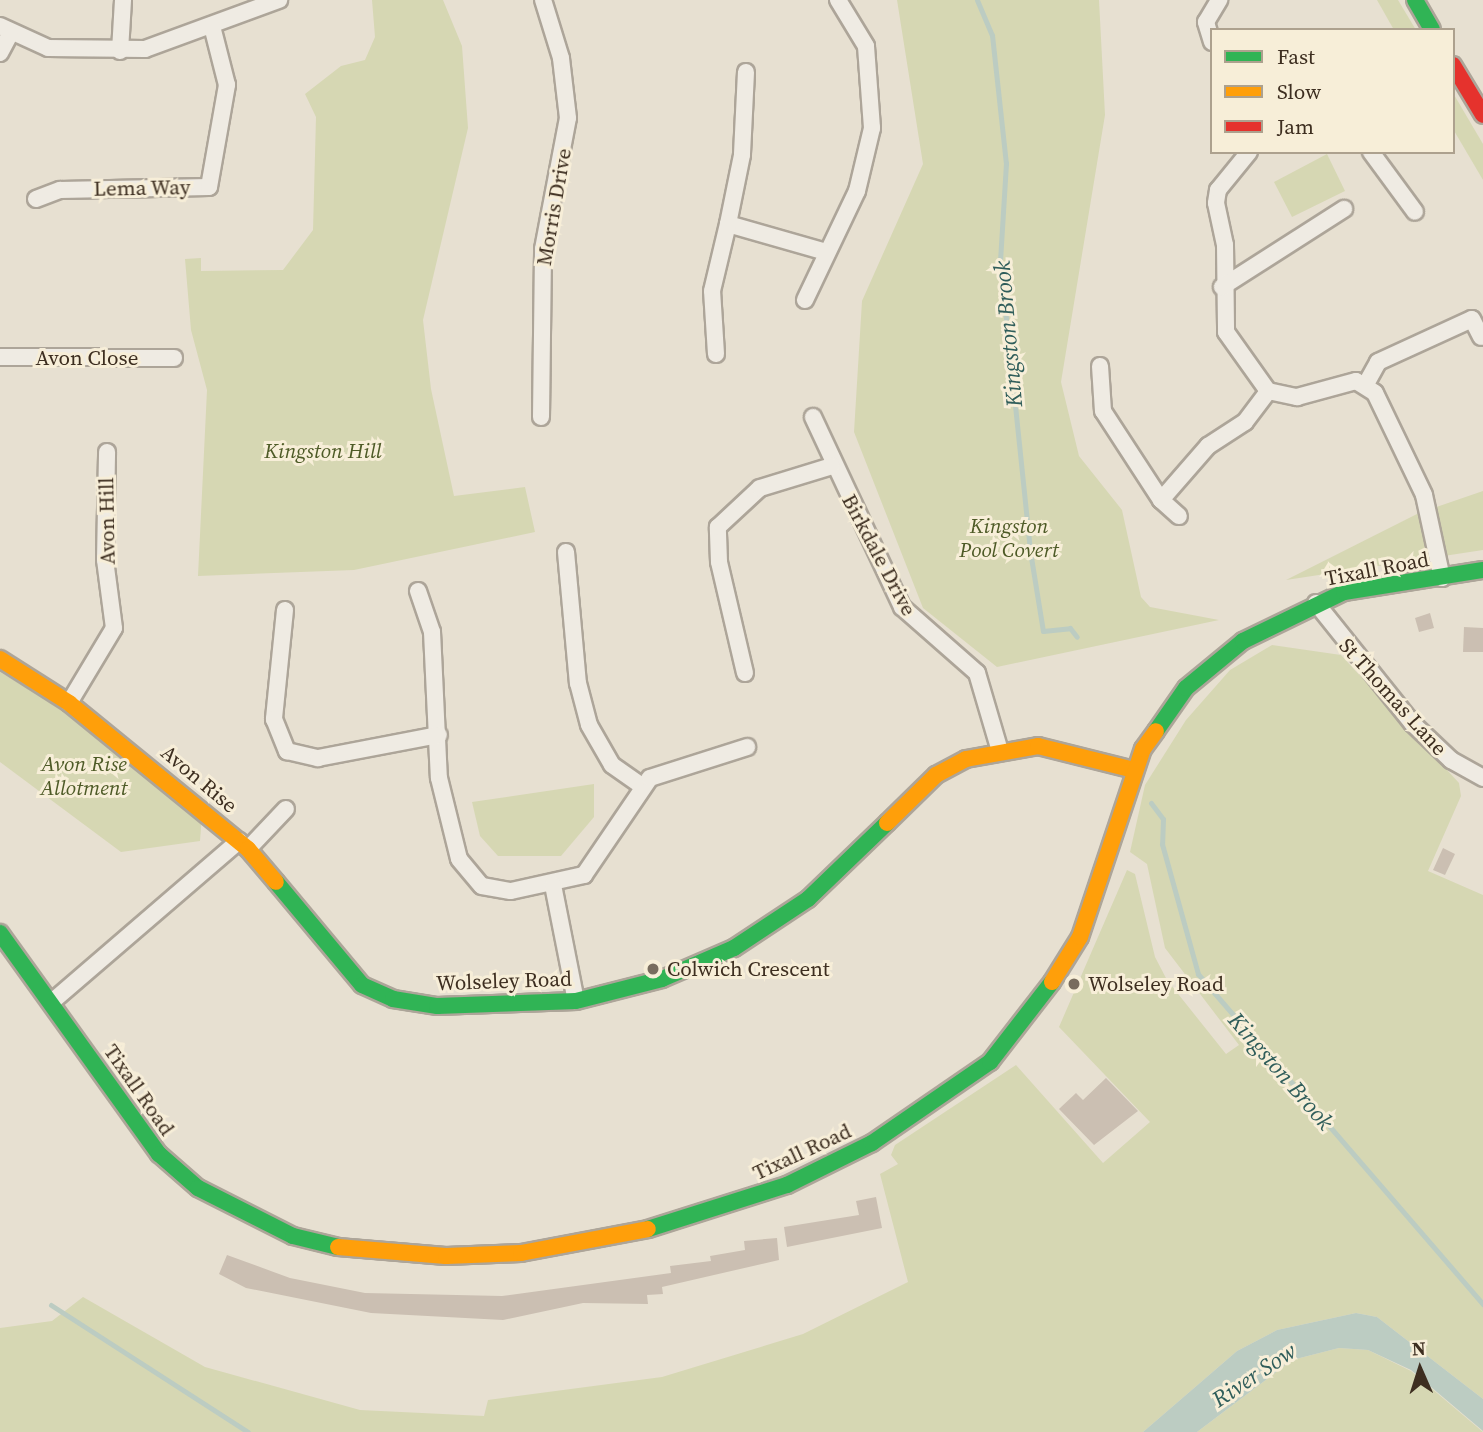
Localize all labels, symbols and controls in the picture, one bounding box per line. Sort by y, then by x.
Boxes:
legend [1210,28,1455,154]
text: Fast [1277,42,1315,71]
text: Slow [1277,77,1321,106]
text: Jam [1277,112,1314,141]
street label: Morris Drive [531,146,577,268]
street label: Lema Way [93,175,191,201]
water label: Kingston Brook [988,260,1028,408]
street label: Avon Close [36,345,138,371]
park label: Kingston Hill [264,438,382,464]
street label: Avon Hill [94,477,120,565]
street label: Birkdale Drive [836,490,922,620]
park label: Kingston Pool Covert [959,513,1059,563]
street label: Tixall Road [1323,547,1431,591]
street label: St Thomas Lane [1334,633,1452,761]
street label: Avon Rise [156,740,242,818]
park label: Avon Rise Allotment [41,751,127,801]
place label: Colwich Crescent [667,956,830,982]
marker: Colwich Crescent [645,961,661,977]
street label: Wolseley Road [436,966,572,996]
place label: Wolseley Road [1088,971,1224,997]
marker: Wolseley Road [1066,976,1082,992]
water label: Kingston Brook [1222,1007,1340,1135]
street label: Tixall Road [98,1040,180,1140]
street label: Tixall Road [749,1118,855,1186]
north arrow [1385,1334,1455,1404]
text: N [1411,1335,1426,1361]
water label: River Sow [1207,1337,1301,1413]

